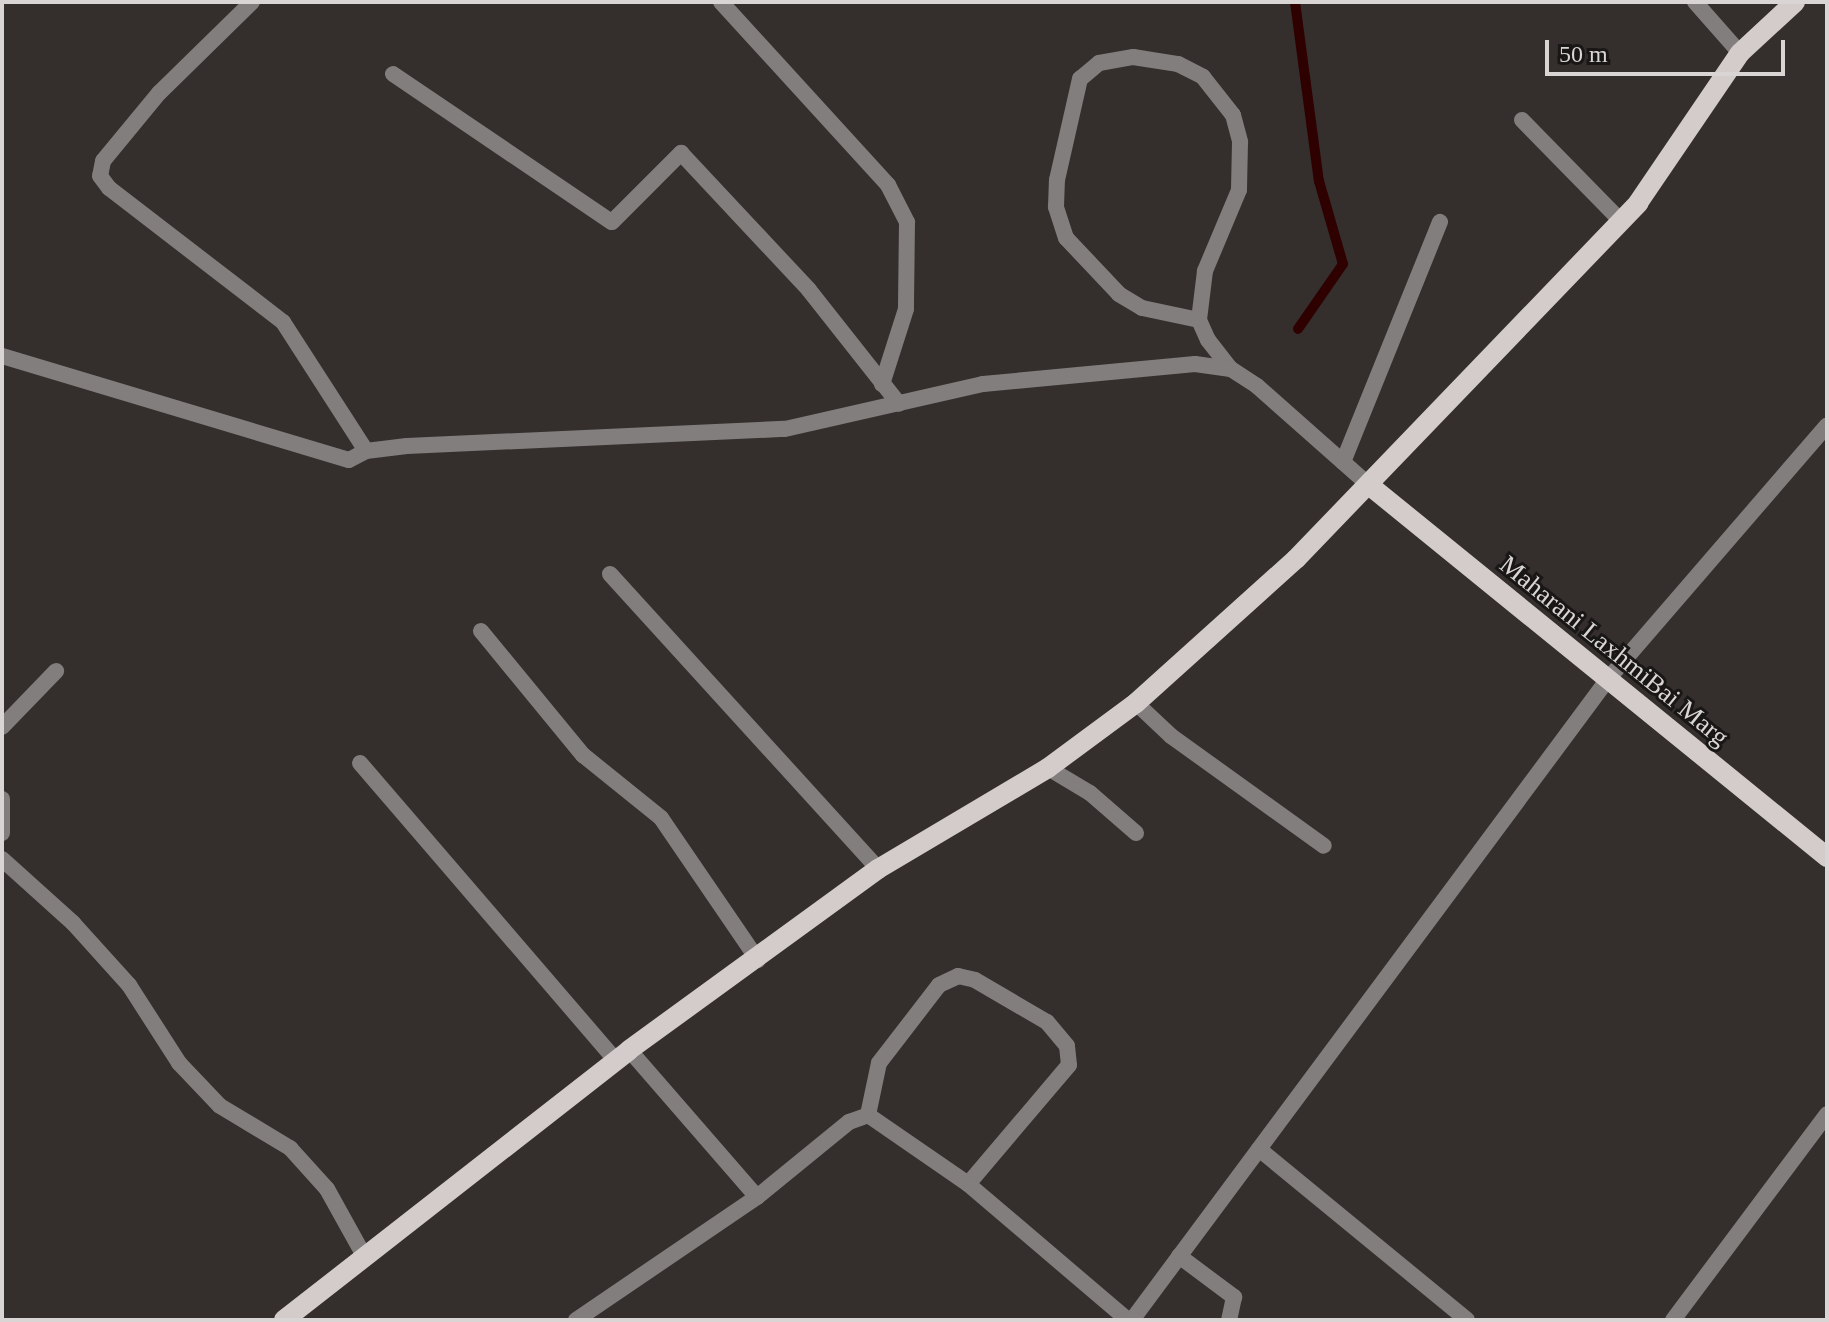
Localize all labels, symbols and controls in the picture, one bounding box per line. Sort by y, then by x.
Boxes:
scale bar [1549,24,1789,74]
text: 50 m [1559,41,1608,67]
street label: Maharani LaxhmiBai Marg [1493,549,1735,753]

